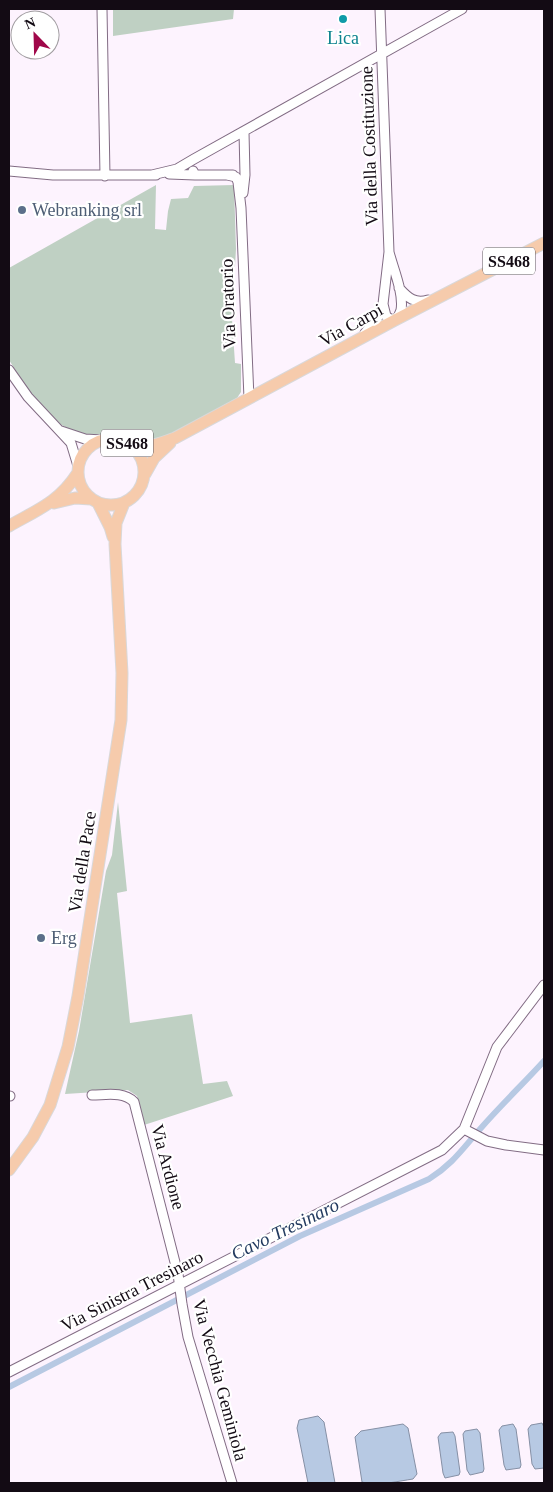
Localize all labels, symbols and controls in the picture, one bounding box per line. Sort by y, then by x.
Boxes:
north arrow [10,10,60,60]
marker: Lica [337,13,349,25]
text: N [23,15,38,32]
place label: Lica [327,28,359,48]
street label: Via della Costituzione [356,66,382,226]
place label: Webranking srl [32,200,142,220]
marker: Webranking srl [16,204,28,216]
road number: SS468 [483,248,535,274]
street label: Via Oratorio [216,258,240,350]
street label: Via Carpi [316,299,386,351]
road number: SS468 [101,429,153,456]
street label: Via della Pace [64,810,100,914]
place label: Erg [51,928,77,948]
marker: Erg [35,932,47,944]
street label: Via Ardione [147,1122,189,1212]
water label: Cavo Tresinaro [228,1194,342,1264]
street label: Via Sinistra Tresinaro [58,1246,206,1336]
street label: Via Vecchia Geminiola [189,1297,251,1463]

